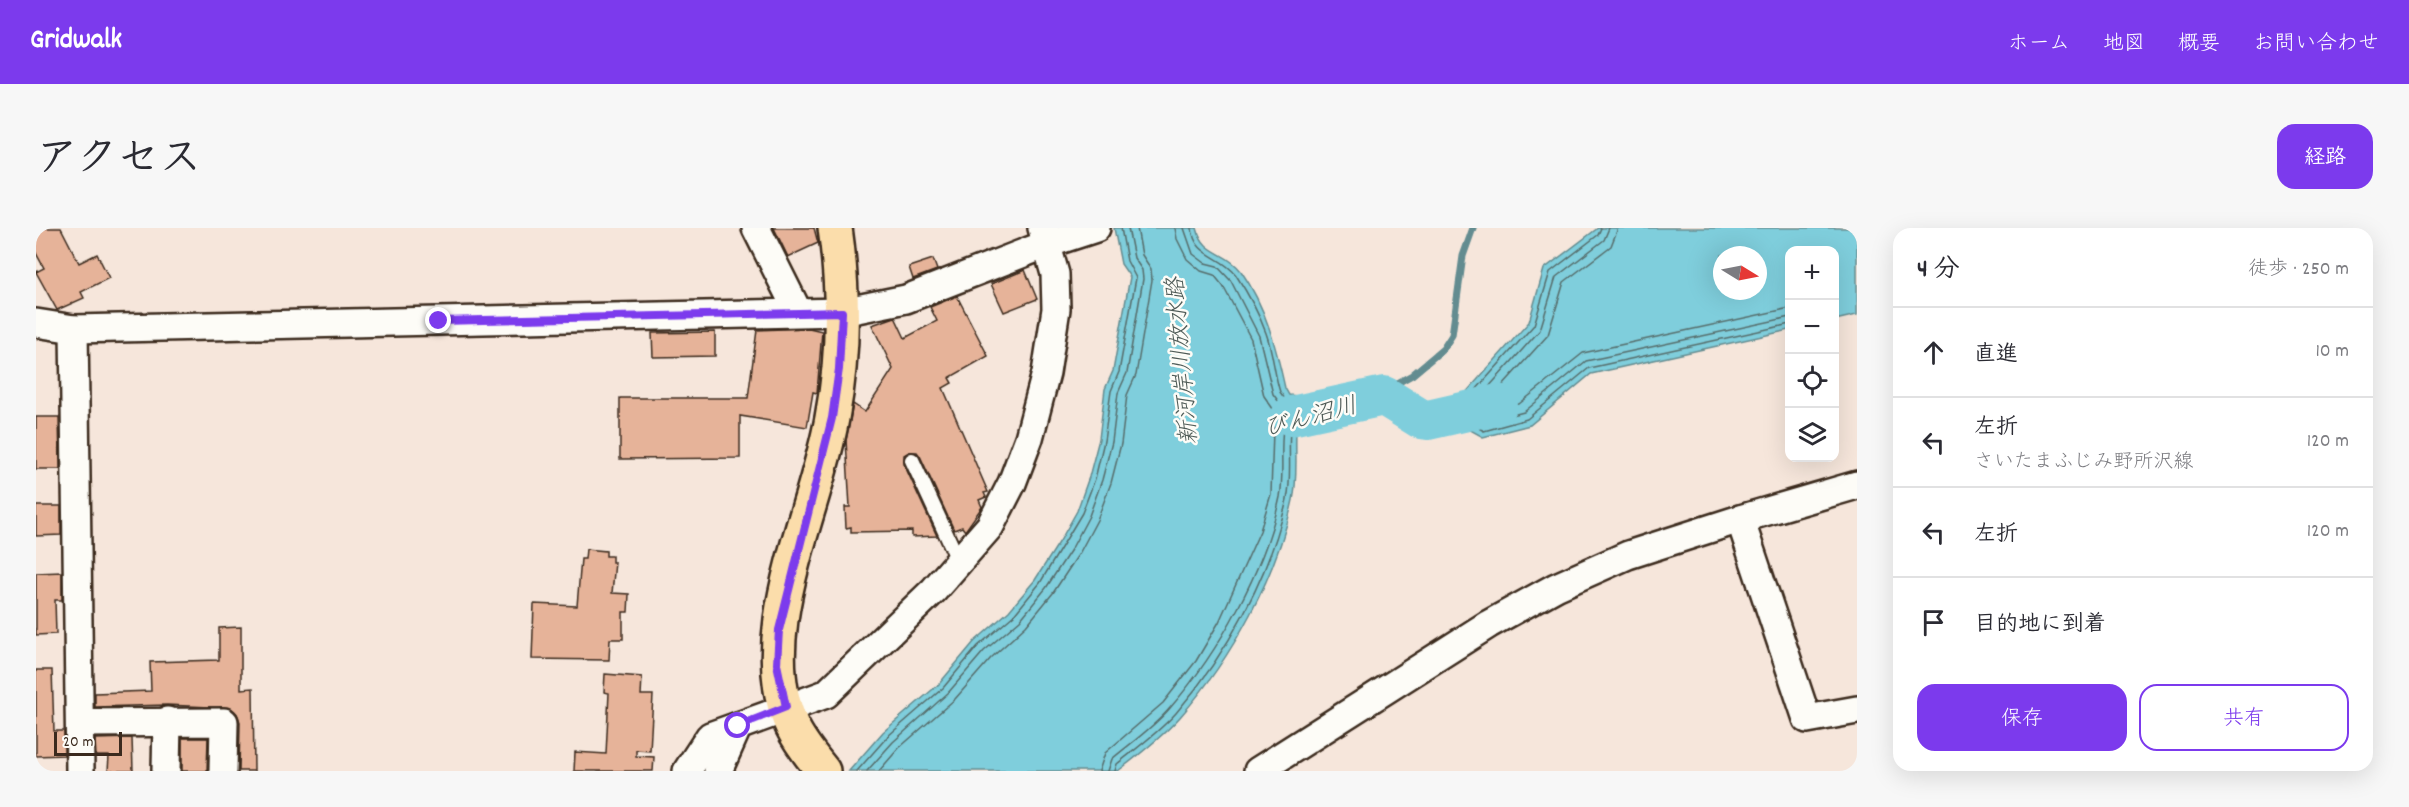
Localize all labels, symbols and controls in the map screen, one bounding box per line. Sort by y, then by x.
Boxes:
text: Gridwalk [30,22,122,62]
text: ホーム [2008,30,2070,60]
text: 地図 [2103,30,2145,60]
text: 概要 [2178,30,2220,60]
text: お問い合わせ [2253,30,2379,60]
button: 経路 [2277,124,2373,189]
text: アクセス [36,132,201,192]
north arrow [1713,246,1767,300]
map controls [1785,246,1839,462]
button: + [1785,246,1839,300]
text: 4 分 [1917,252,1960,289]
text: 徒歩 · 250 m [2248,256,2349,284]
water label: 新河岸川放水路 [1160,274,1208,446]
button: − [1785,300,1839,354]
route end [425,307,451,333]
icon: ahead [1917,336,1950,369]
text: 10 m [2315,338,2349,366]
text: 直進 [1974,340,2018,371]
button: locate [1785,354,1839,408]
water label: びん沼川 [1260,390,1362,448]
button: layers [1785,408,1839,462]
text: 左折 [1974,413,2018,444]
icon: left [1917,426,1950,459]
text: 120 m [2307,428,2349,456]
text: さいたまふじみ野所沢線 [1974,449,2193,477]
icon: left [1917,516,1950,549]
text: 120 m [2307,518,2349,546]
text: 左折 [1974,520,2018,551]
icon: arrive [1917,606,1950,639]
text: 目的地に到着 [1974,610,2106,641]
button: 保存 [1917,684,2127,751]
button: 共有 [2139,684,2349,751]
route start [724,712,750,738]
scale bar [54,729,122,756]
text: 20 m [63,731,93,754]

